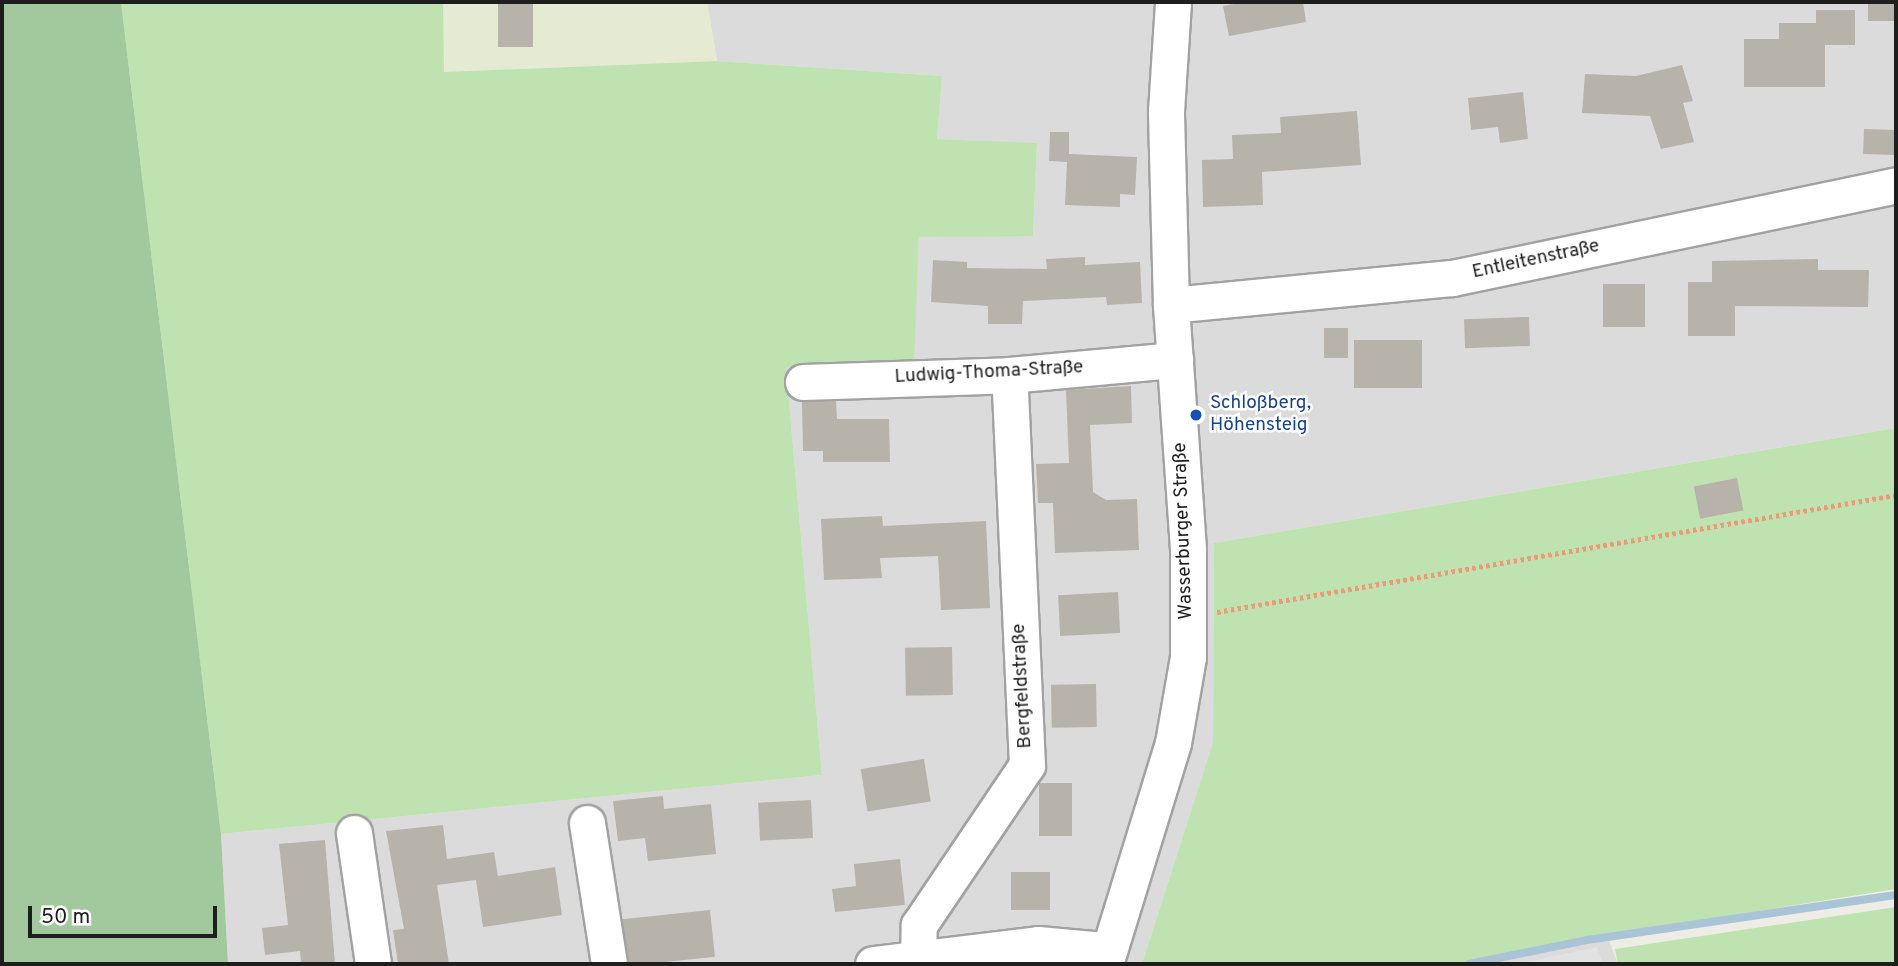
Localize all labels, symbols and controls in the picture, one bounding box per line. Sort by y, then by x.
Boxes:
street label: Entleitenstraße [1470,235,1602,285]
street label: Ludwig-Thoma-Straße [894,357,1084,389]
place label: Schloßberg, Höhensteig [1210,393,1311,437]
marker: Schloßberg, Höhensteig [1188,407,1204,423]
street label: Wasserburger Straße [1170,442,1198,620]
street label: Bergfeldstraße [1008,623,1038,749]
scale bar [32,892,220,936]
text: 50 m [41,904,90,931]

